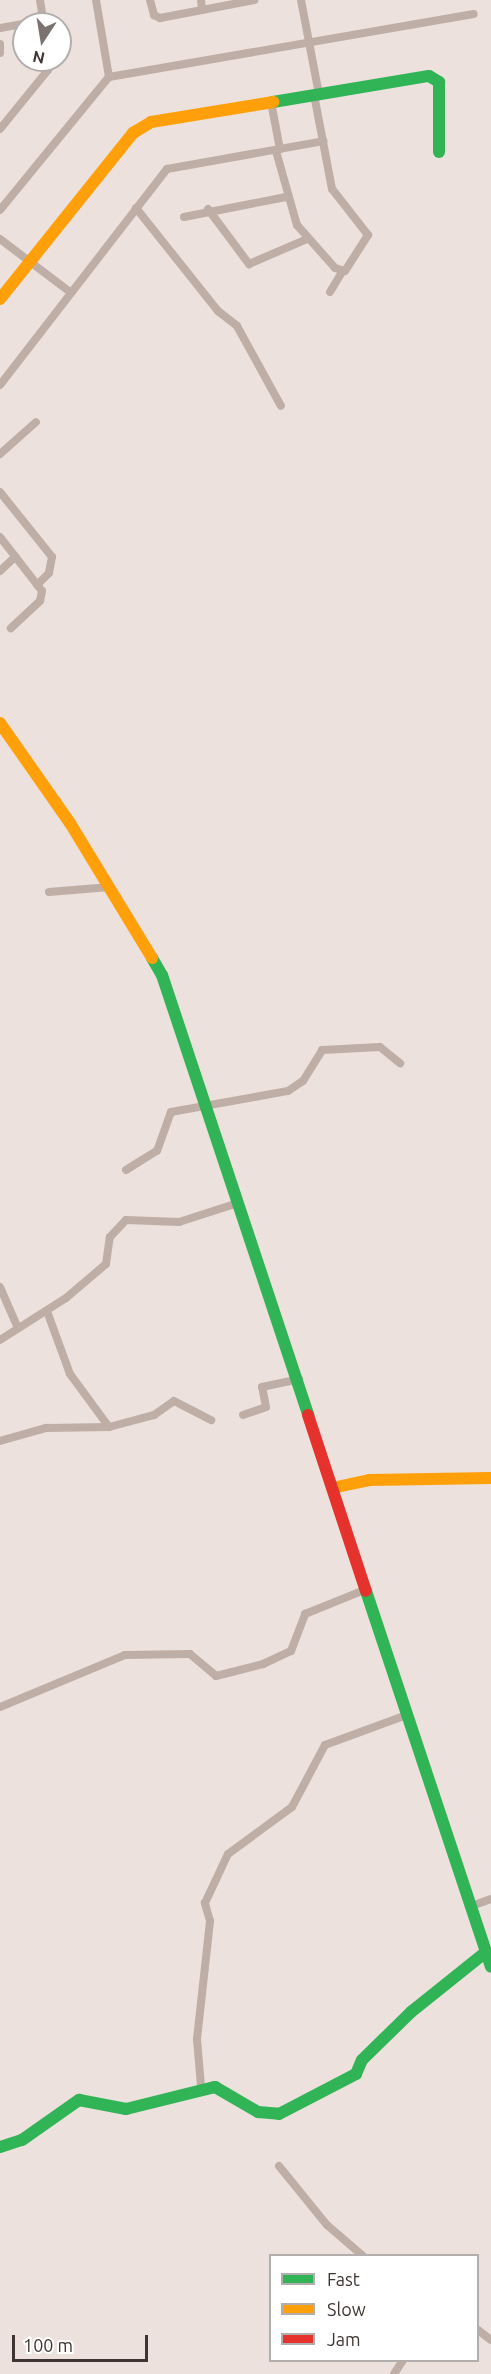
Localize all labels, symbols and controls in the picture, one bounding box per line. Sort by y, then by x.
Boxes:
north arrow [12,12,72,72]
text: N [31,48,46,68]
legend [269,2254,479,2362]
text: Fast [327,2269,360,2289]
text: Slow [327,2299,366,2319]
scale bar [15,2323,152,2361]
text: Jam [327,2329,361,2349]
text: 100 m [23,2335,73,2355]

